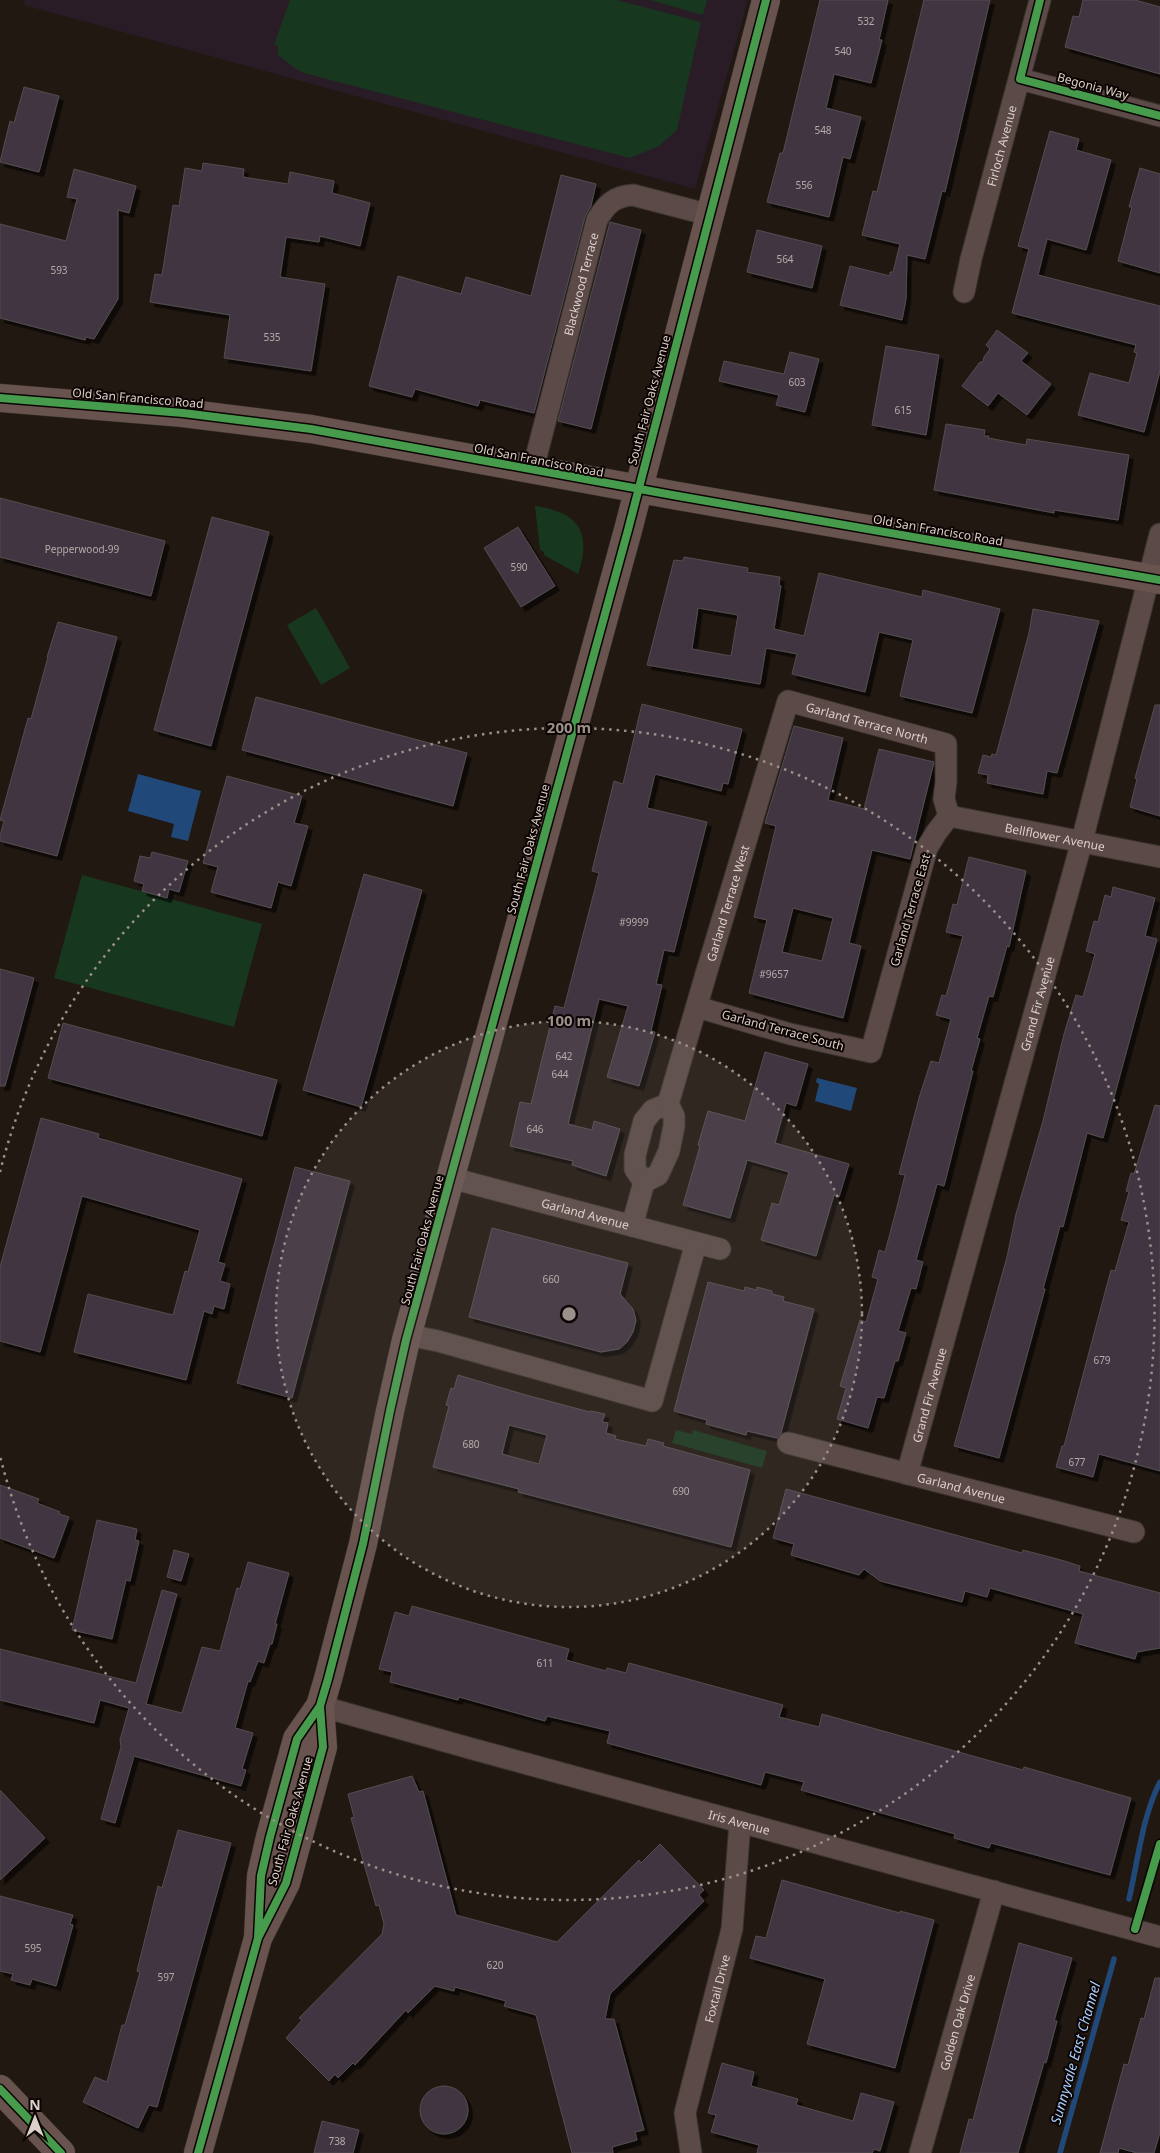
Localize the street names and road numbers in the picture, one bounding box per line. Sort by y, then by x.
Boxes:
street label: Begonia Way [1055,68,1131,104]
street label: Firloch Avenue [982,103,1020,188]
street label: Blackwood Terrace [559,230,602,337]
street label: South Fair Oaks Avenue [623,333,675,467]
street label: Old San Francisco Road [72,384,204,412]
street label: Old San Francisco Road [473,439,605,481]
street label: Old San Francisco Road [872,510,1004,550]
street label: Garland Terrace North [804,698,930,747]
street label: South Fair Oaks Avenue [502,782,554,916]
street label: Bellflower Avenue [1004,819,1107,855]
street label: Garland Terrace West [702,842,753,963]
street label: Garland Terrace East [886,851,934,968]
street label: Grand Fir Avenue [1016,954,1058,1053]
street label: Garland Terrace South [720,1006,846,1054]
street label: South Fair Oaks Avenue [396,1173,448,1307]
street label: Garland Avenue [540,1194,631,1233]
street label: Grand Fir Avenue [908,1345,950,1444]
street label: Garland Avenue [915,1468,1007,1507]
street label: South Fair Oaks Avenue [263,1754,317,1888]
street label: Iris Avenue [707,1805,772,1839]
street label: Foxtail Drive [700,1952,734,2024]
street label: Golden Oak Drive [935,1972,979,2072]

